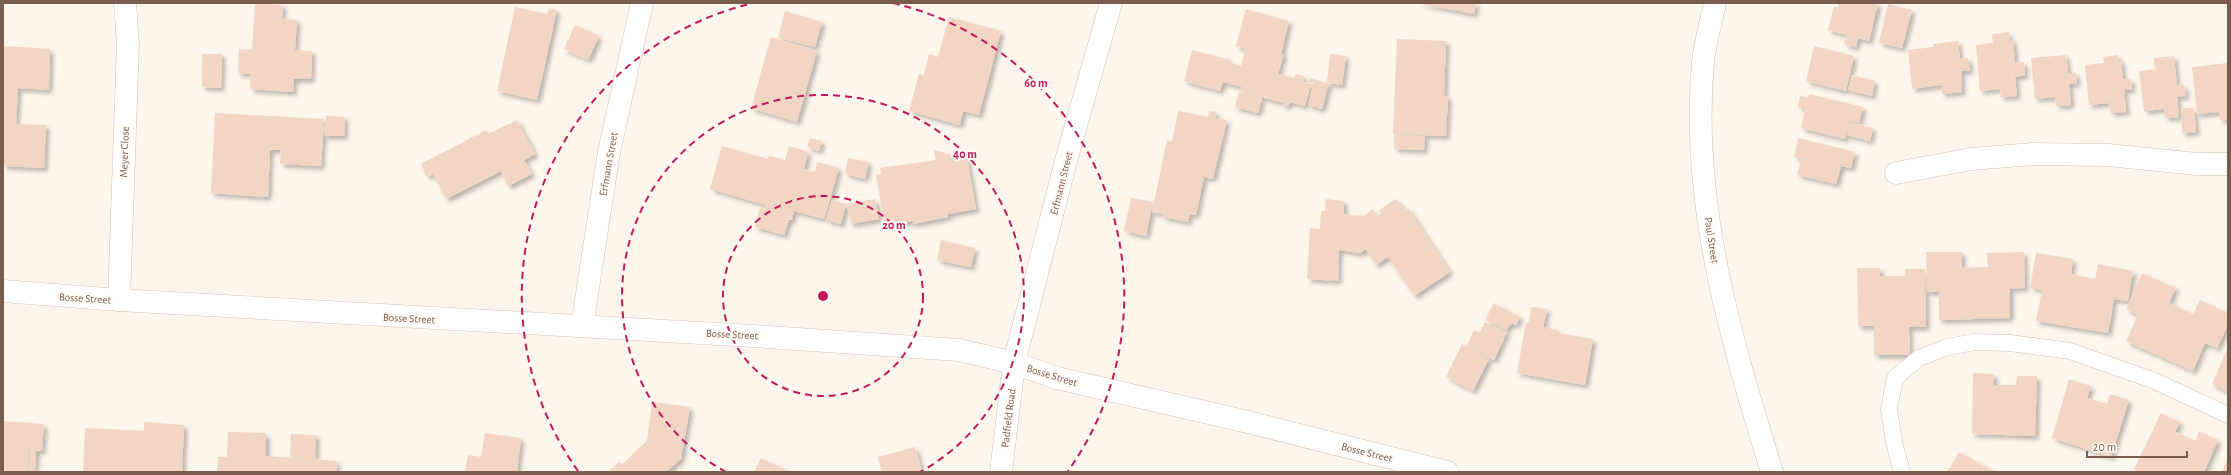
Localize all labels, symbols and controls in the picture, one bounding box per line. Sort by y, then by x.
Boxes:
text: 60 m [1024,77,1048,89]
street label: Meyer Close [118,126,131,178]
street label: Erfmann Street [597,131,620,197]
text: 40 m [953,148,977,160]
street label: Erfmann Street [1048,150,1075,216]
street label: Paul Street [1702,216,1721,264]
text: 20 m [882,219,906,231]
centre of rings [816,289,830,303]
street label: Bosse Street [59,291,112,306]
street label: Bosse Street [383,312,436,325]
street label: Bosse Street [706,328,759,341]
street label: Bosse Street [1025,363,1079,388]
street label: Padfield Road [999,388,1018,448]
scale bar [2087,433,2187,459]
street label: Bosse Street [1340,441,1394,464]
text: 20 m [2093,441,2116,453]

